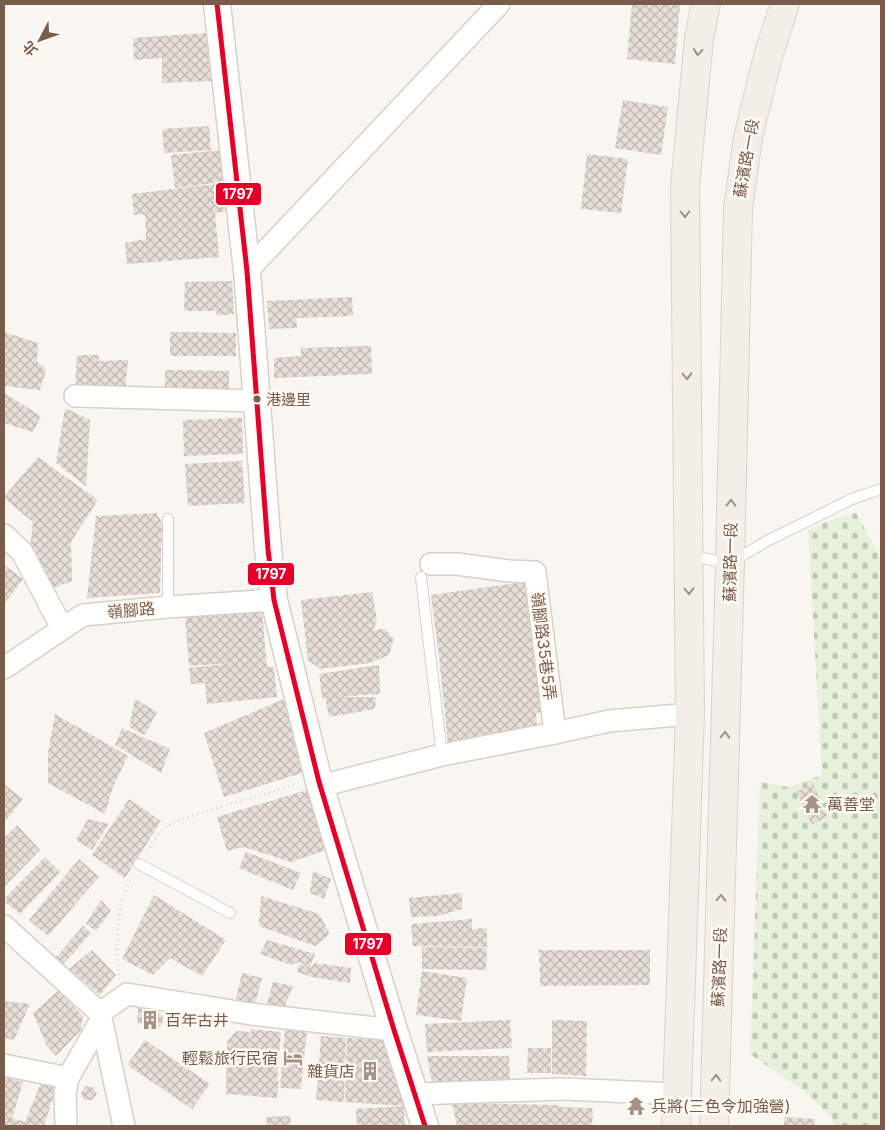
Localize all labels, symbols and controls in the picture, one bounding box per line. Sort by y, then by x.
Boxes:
north arrow [15,15,65,65]
text: 北 [19,38,41,60]
one-way arrow [693,48,704,56]
street label: 蘇濱路一段 [729,117,763,199]
line badge: 1797 [215,182,262,206]
text: 1797 [222,185,254,202]
one-way arrow [680,210,690,218]
one-way arrow [681,372,692,380]
place label: 港邊里 [266,390,311,409]
marker: 港邊里 [252,394,262,404]
one-way arrow [726,498,737,506]
street label: 蘇濱路一段 [719,522,741,602]
line badge: 1797 [247,562,295,586]
text: 1797 [255,565,287,582]
one-way arrow [683,587,694,595]
street label: 嶺腳路35巷5弄 [527,591,561,701]
street label: 嶺腳路 [106,598,156,622]
one-way arrow [720,731,730,738]
temple icon: 萬善堂 [801,793,823,815]
place label: 萬善堂 [827,794,875,814]
one-way arrow [715,893,726,901]
street label: 蘇濱路一段 [708,927,730,1007]
line badge: 1797 [344,932,392,956]
text: 1797 [352,935,384,952]
building icon: 百年古井 [139,1009,161,1031]
place label: 百年古井 [165,1010,229,1030]
hotel icon: 輕鬆旅行民宿 [282,1047,304,1069]
place label: 輕鬆旅行民宿 [182,1048,278,1068]
building icon: 雜貨店 [359,1060,381,1082]
place label: 雜貨店 [307,1061,355,1081]
one-way arrow [710,1073,721,1081]
temple icon: 兵將(三色令加強營) [625,1095,647,1117]
place label: 兵將(三色令加強營) [651,1096,791,1116]

